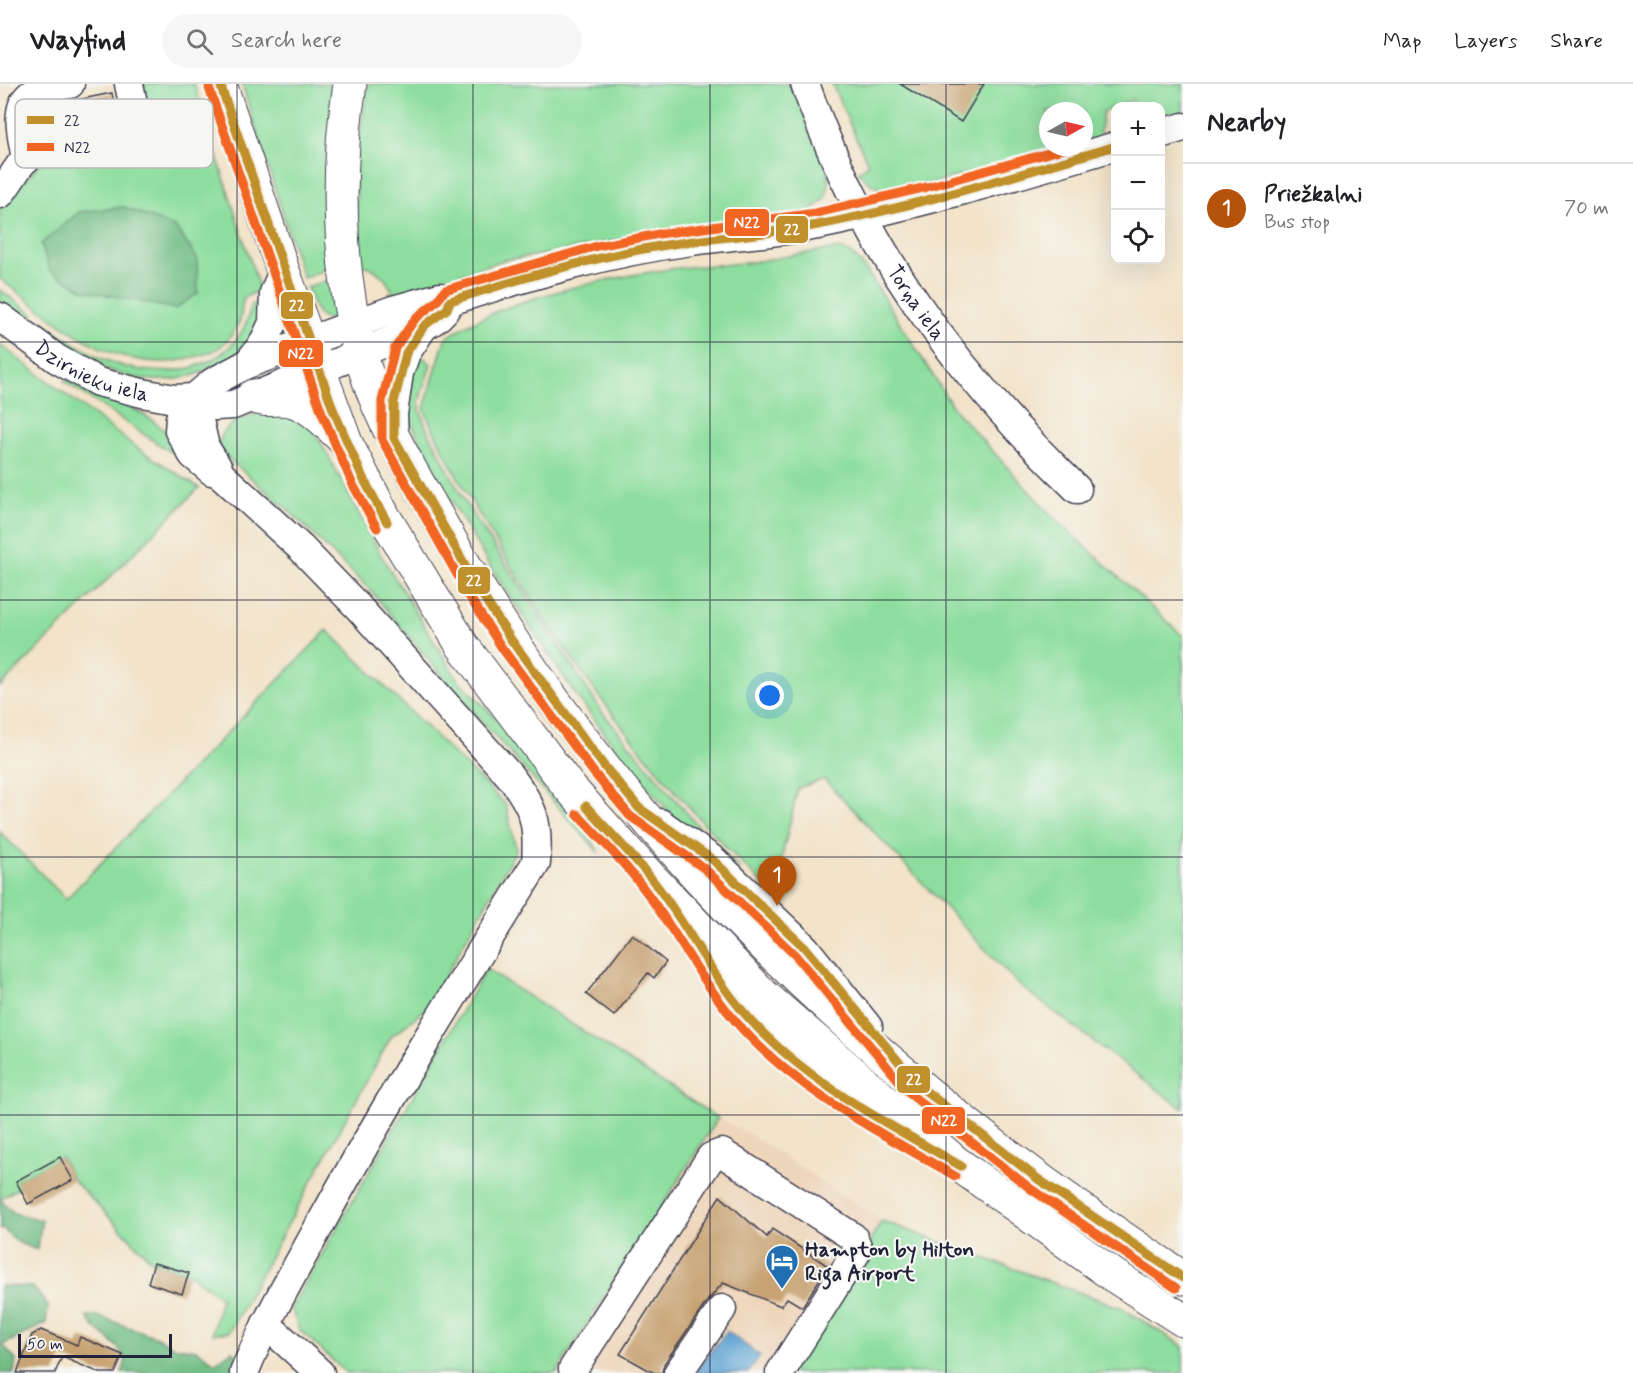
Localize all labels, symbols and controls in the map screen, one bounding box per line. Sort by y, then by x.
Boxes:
search box [162,14,582,68]
text: Wayfind [30,23,126,60]
icon: search [183,25,216,58]
text: Search here [231,27,342,55]
text: Map [1383,27,1421,55]
text: Layers [1454,27,1517,55]
text: Share [1550,27,1603,55]
legend [15,99,213,168]
north arrow [1039,102,1093,156]
map controls [1111,102,1165,264]
button: + [1111,102,1165,156]
text: Nearby [1207,106,1286,140]
text: 22 [64,111,80,132]
text: N22 [64,138,91,159]
button: − [1111,156,1165,210]
text: Priežkalni [1264,181,1362,209]
text: 1 [1222,195,1231,222]
text: 70 m [1564,195,1609,222]
line badge: N22 [724,208,770,237]
text: Bus stop [1264,209,1330,236]
button: locate [1111,210,1165,264]
text: N22 [734,213,760,234]
line badge: 22 [775,215,809,244]
text: 22 [784,220,800,241]
street label: Torņa iela [880,260,951,346]
line badge: 22 [280,291,314,320]
text: 22 [289,296,305,317]
street label: Dzirnieku iela [29,334,151,409]
line badge: N22 [278,339,324,368]
text: N22 [288,344,314,365]
line badge: 22 [457,566,491,595]
text: 22 [466,571,482,592]
your location [755,681,784,710]
pin: 1 [758,856,796,906]
line badge: 22 [896,1065,931,1094]
text: 22 [906,1070,922,1091]
line badge: N22 [921,1106,966,1135]
text: N22 [931,1111,957,1132]
place label: Hampton by Hilton Riga Airport [805,1236,974,1290]
hotel icon: Hampton by Hilton Riga Airport [764,1243,800,1290]
scale bar [18,1331,172,1358]
text: 50 m [27,1334,63,1355]

